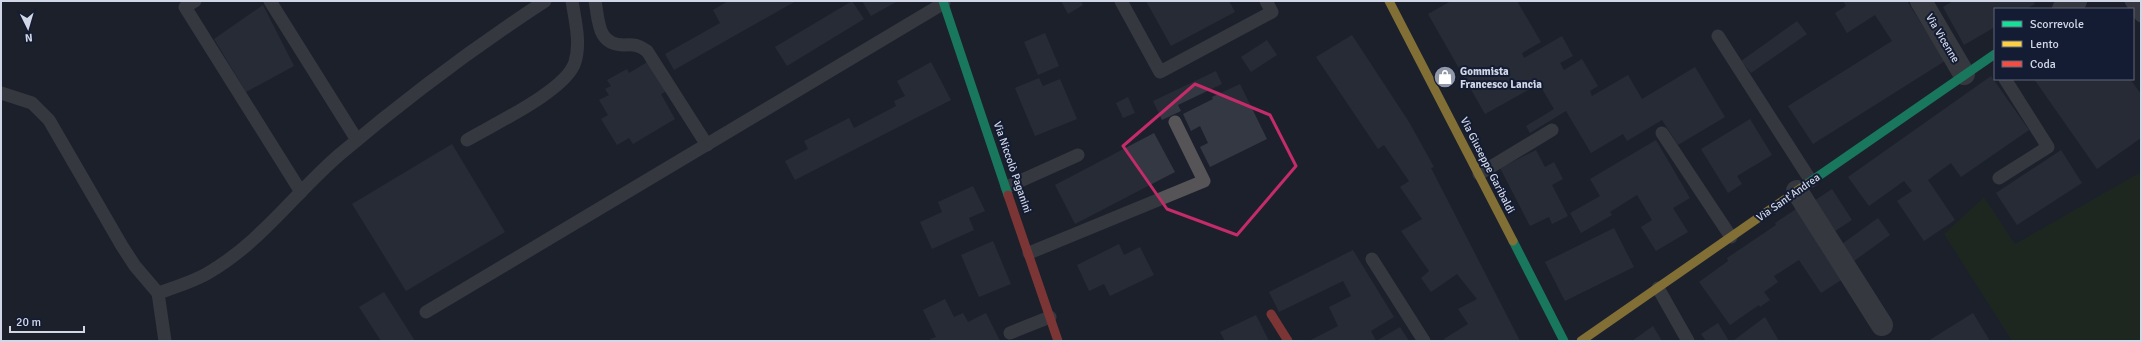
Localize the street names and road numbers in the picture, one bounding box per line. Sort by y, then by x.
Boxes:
street label: Via Vicenne [1923,11,1962,65]
street label: Via Giuseppe Garibaldi [1458,115,1518,216]
street label: Via Niccolò Paganini [991,120,1034,215]
street label: Via Sant'Andrea [1754,170,1823,224]

